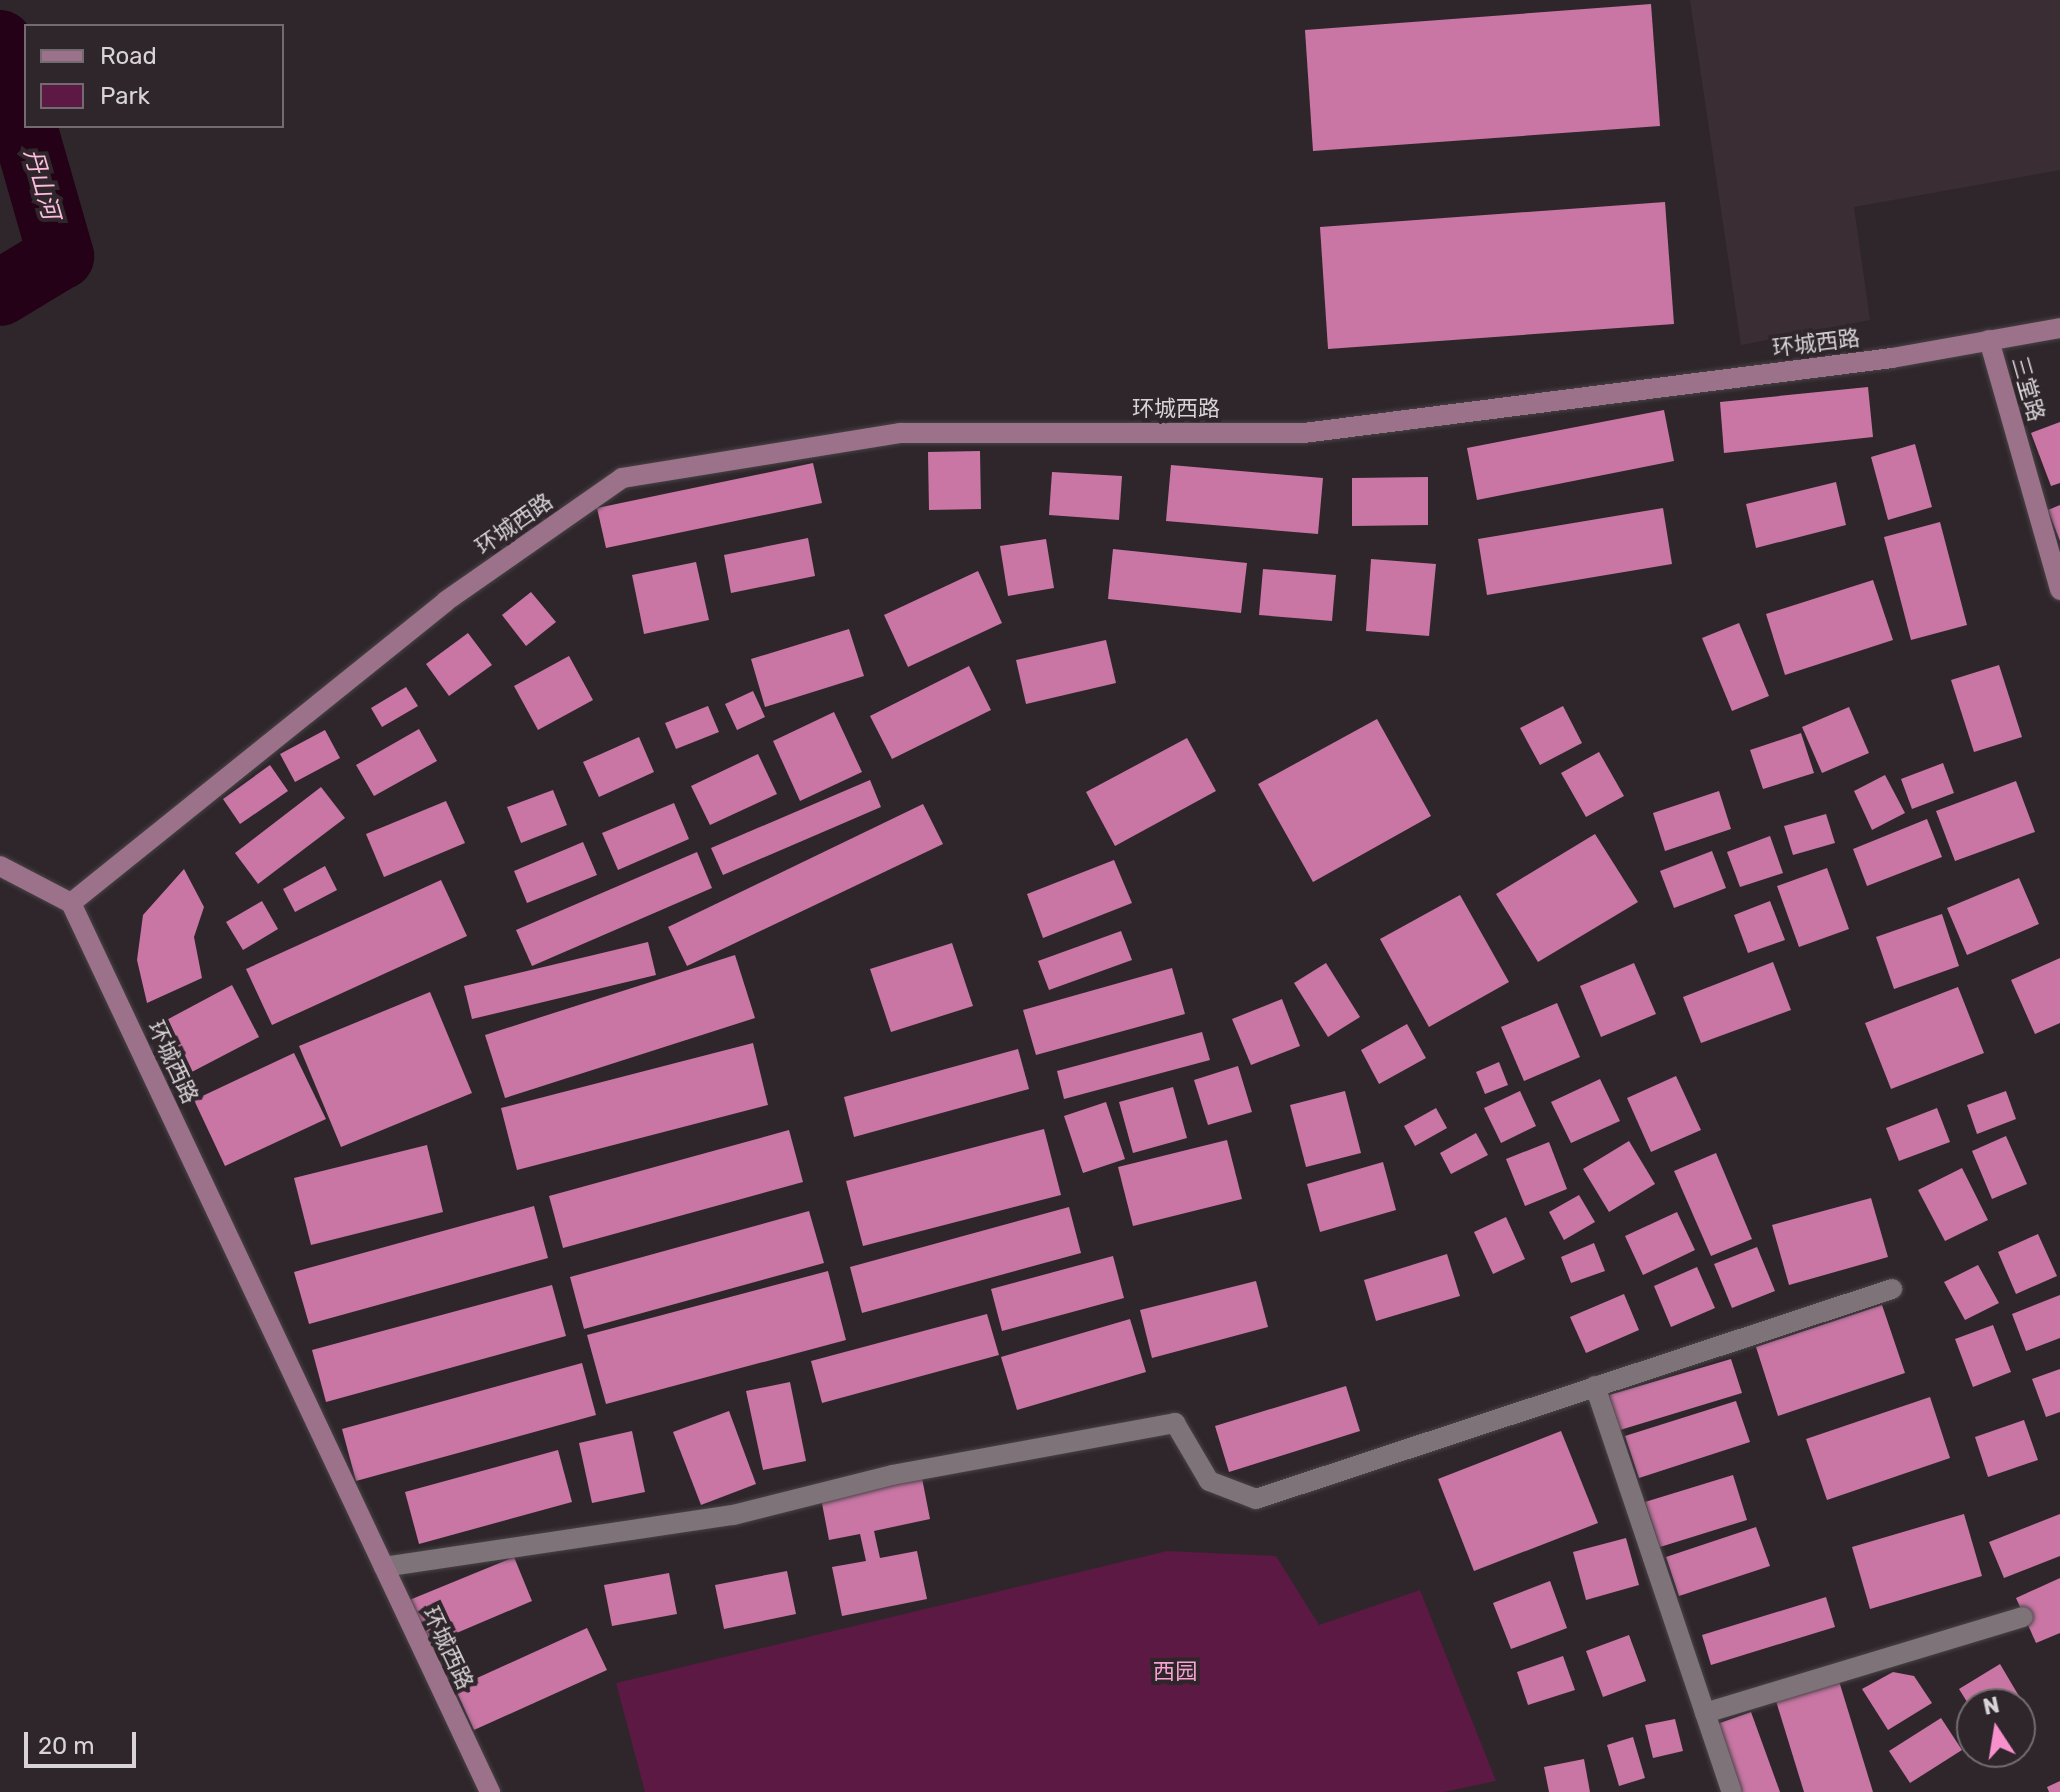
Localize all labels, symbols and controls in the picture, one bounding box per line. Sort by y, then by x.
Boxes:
legend [24,24,284,128]
text: Road [100,42,157,70]
text: Park [100,82,150,110]
water label: 丹山河 [17,145,65,223]
street label: 环城西路 [1771,325,1861,361]
street label: 三堂路 [2006,354,2050,424]
street label: 环城西路 [1132,396,1220,422]
street label: 环城西路 [470,488,558,560]
street label: 环城西路 [142,1017,204,1107]
street label: 环城西路 [417,1603,479,1693]
park label: 西园 [1153,1659,1197,1685]
north arrow [1956,1688,2036,1768]
text: N [1981,1691,2002,1721]
scale bar [28,1716,140,1766]
text: 20 m [38,1732,95,1760]

